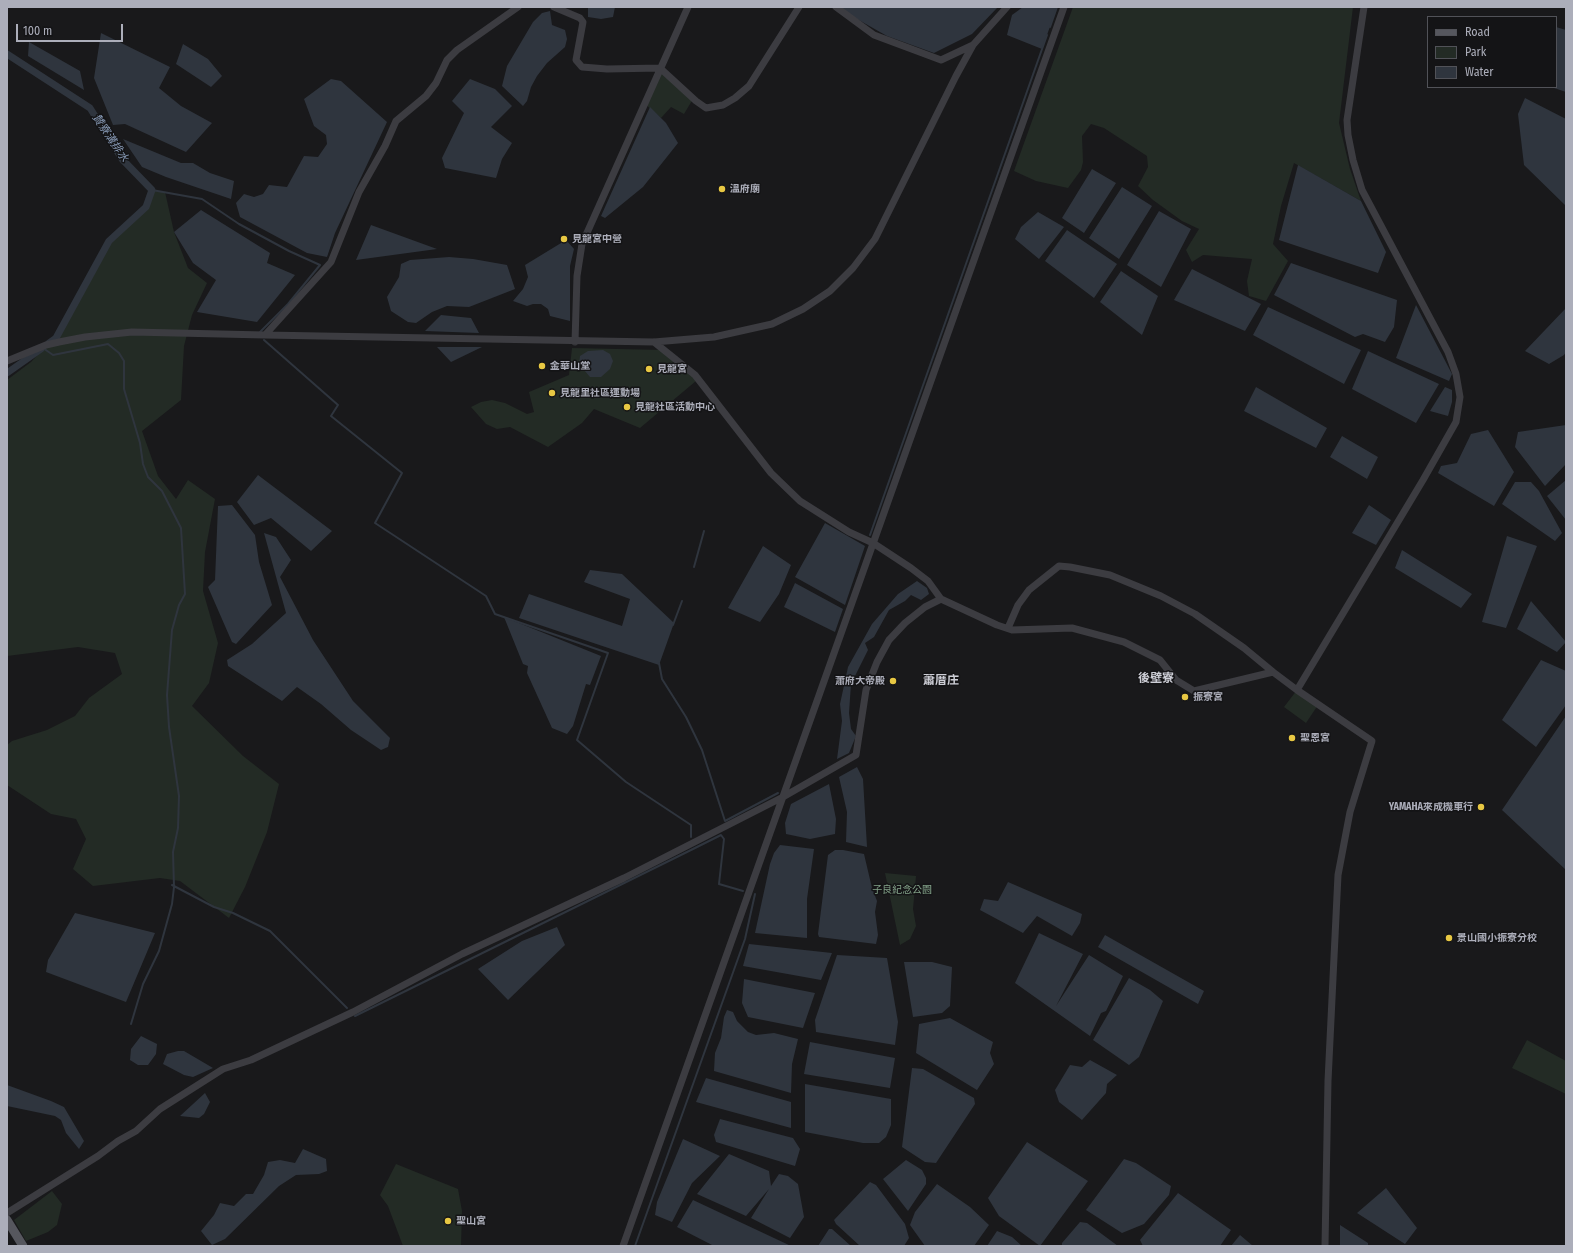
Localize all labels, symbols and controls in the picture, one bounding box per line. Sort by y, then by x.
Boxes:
scale bar [18,16,125,42]
legend [1427,16,1557,88]
text: 100 m [23,24,52,38]
text: Road [1465,25,1490,39]
text: Park [1465,45,1486,59]
text: Water [1465,65,1493,79]
water label: 贊寮溝排水 [89,112,131,164]
place label: 溫府廟 [730,183,760,195]
marker: 溫府廟 [717,184,727,194]
place label: 見龍宮中營 [572,233,622,245]
marker: 見龍宮中營 [559,234,569,244]
place label: 金華山堂 [550,360,590,372]
marker: 金華山堂 [537,361,547,371]
place label: 見龍宮 [657,363,687,375]
marker: 見龍宮 [644,364,654,374]
place label: 見龍里社區運動場 [560,387,640,399]
marker: 見龍里社區運動場 [547,388,557,398]
place label: 見龍社區活動中心 [635,401,715,413]
marker: 見龍社區活動中心 [622,402,632,412]
district label: 後壁寮 [1138,672,1174,686]
district label: 蕭厝庄 [923,674,959,688]
place label: 蕭府大帝殿 [835,675,885,687]
marker: 蕭府大帝殿 [888,676,898,686]
place label: 振寮宮 [1193,691,1223,703]
marker: 振寮宮 [1180,692,1190,702]
place label: 聖恩宮 [1300,732,1330,744]
marker: 聖恩宮 [1287,733,1297,743]
place label: YAMAHA來成機車行 [1389,801,1473,813]
marker: YAMAHA來成機車行 [1476,802,1486,812]
park label: 子良紀念公園 [872,884,932,896]
place label: 景山國小振寮分校 [1457,932,1537,944]
marker: 景山國小振寮分校 [1444,933,1454,943]
place label: 聖山宮 [456,1215,486,1227]
marker: 聖山宮 [443,1216,453,1226]

